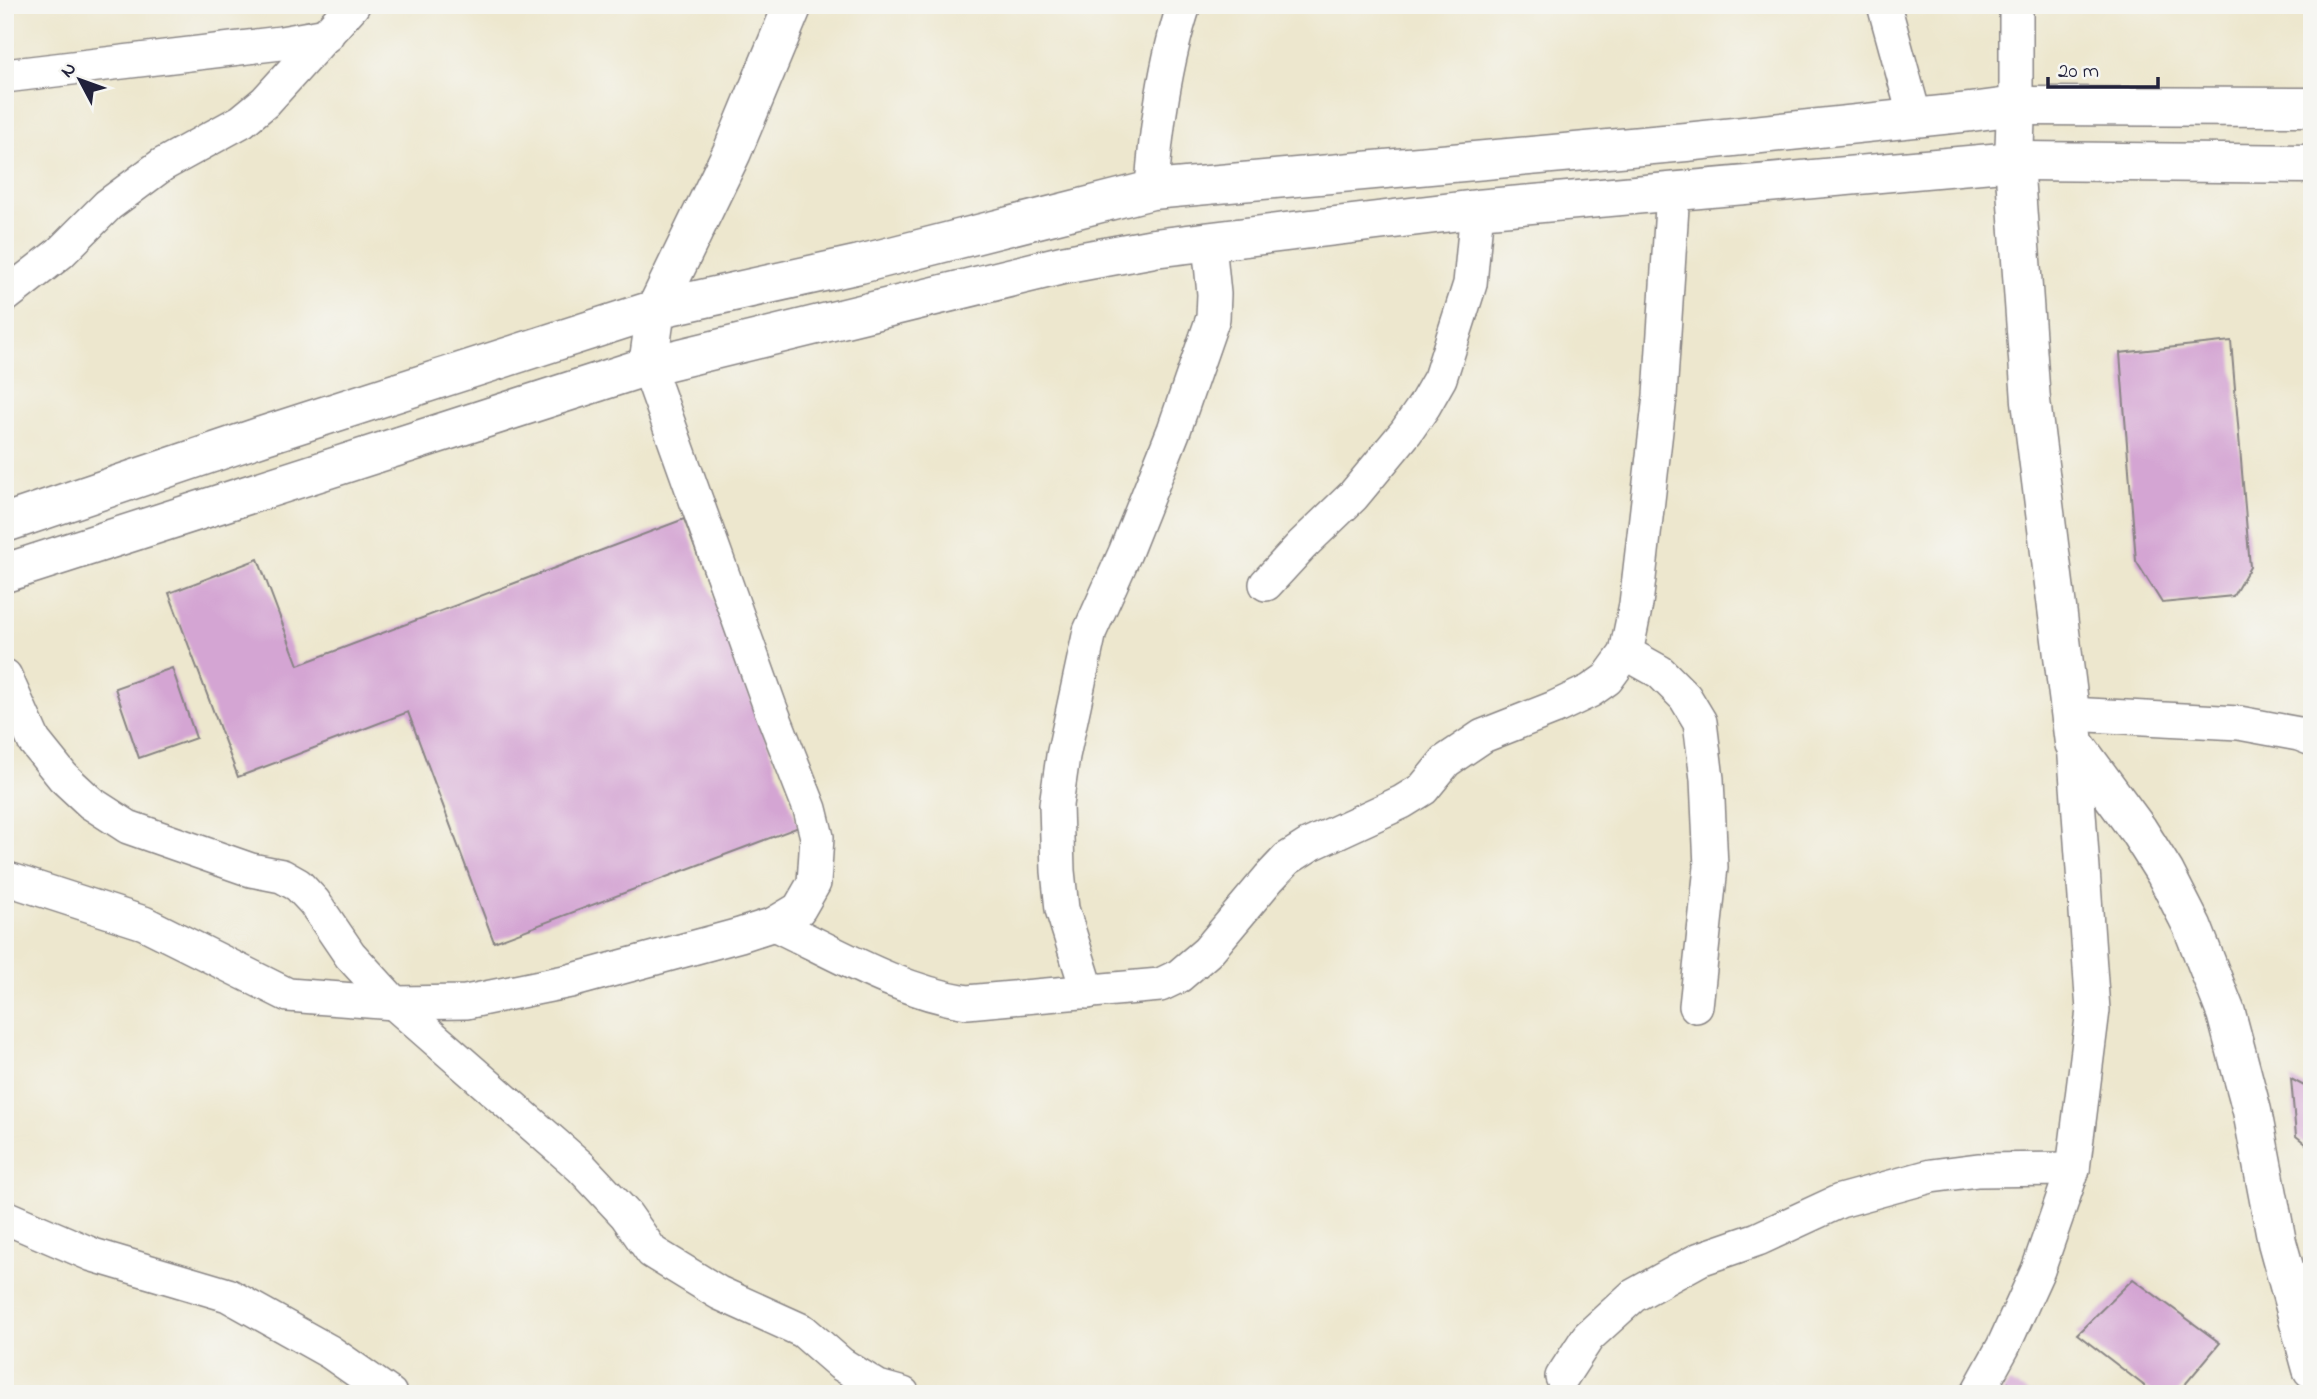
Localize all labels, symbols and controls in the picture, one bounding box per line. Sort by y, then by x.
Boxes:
north arrow [46,46,116,116]
scale bar [2048,46,2158,90]
text: N [55,57,84,84]
text: 20 m [2058,57,2099,87]

